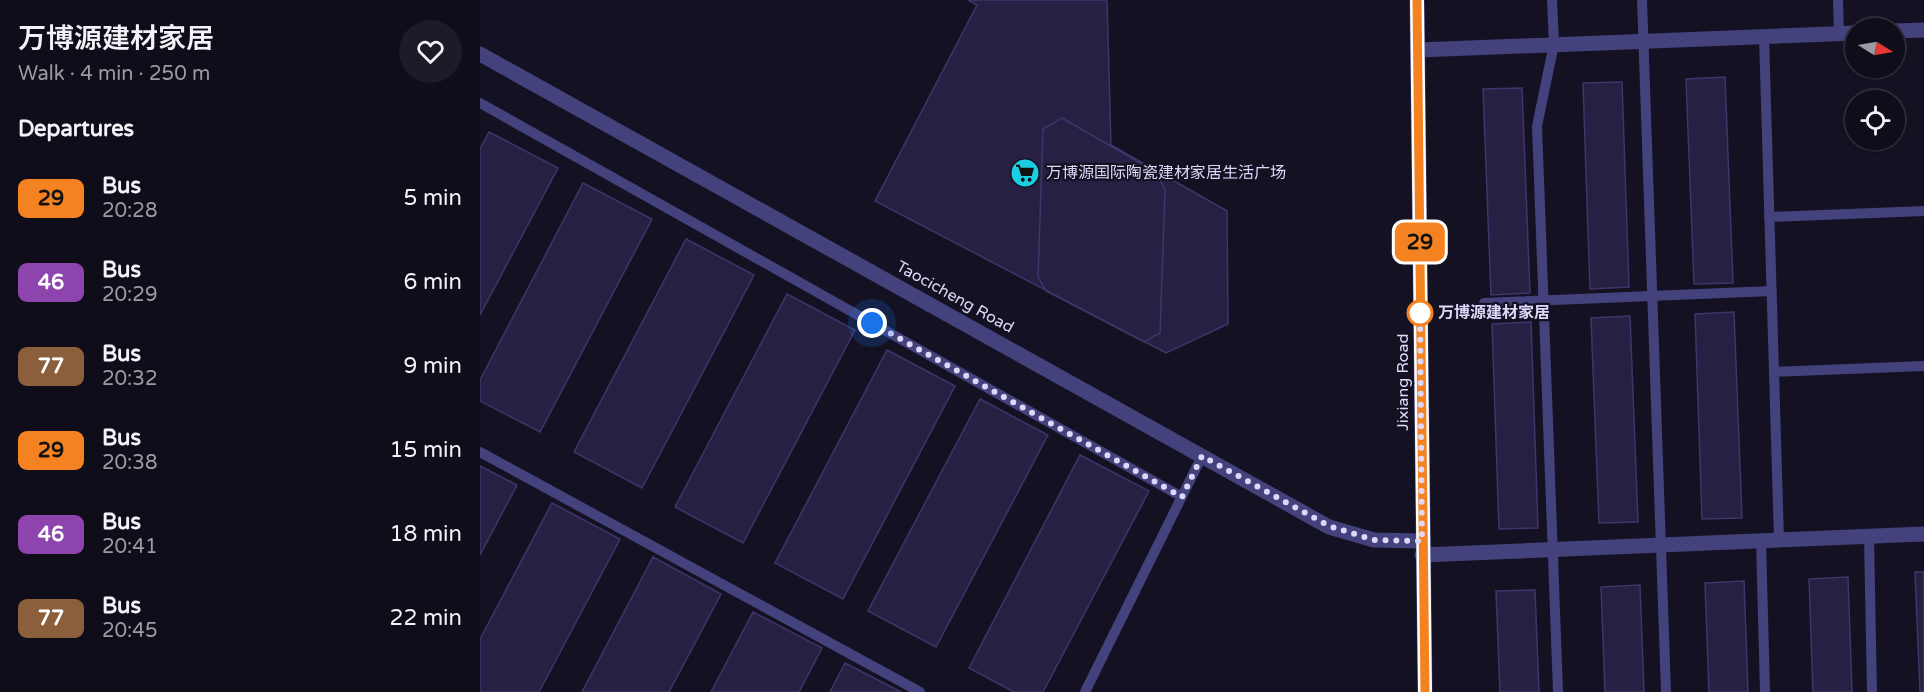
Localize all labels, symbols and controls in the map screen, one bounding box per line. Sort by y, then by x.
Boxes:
north arrow [1845,18,1905,78]
map controls [1845,18,1905,150]
button: heart [399,20,462,83]
text: 万博源建材家居 [18,22,214,56]
text: Walk · 4 min · 250 m [18,62,210,86]
button: locate [1845,90,1905,150]
text: Departures [18,116,134,142]
supermarket icon: 万博源国际陶瓷建材家居生活广场 [1009,157,1041,189]
place label: 万博源国际陶瓷建材家居生活广场 [1046,163,1286,183]
text: Bus [102,173,141,199]
text: 5 min [403,185,462,211]
text: 29 [38,186,64,211]
text: 20:28 [102,199,157,223]
line badge: 29 [1393,222,1447,262]
text: 29 [1407,230,1433,255]
street label: Taocicheng Road [893,256,1017,338]
text: Bus [102,257,141,283]
text: 6 min [403,269,462,295]
text: 46 [38,270,64,295]
text: 20:29 [102,283,157,307]
marker: 万博源建材家居 [1407,300,1433,326]
place label: 万博源建材家居 [1438,303,1550,323]
your location [857,308,887,338]
street label: Jixiang Road [1393,333,1413,431]
text: Bus [102,341,141,367]
text: 9 min [403,353,462,379]
text: 77 [38,354,64,379]
text: 20:32 [102,367,157,391]
text: Bus [102,425,141,451]
text: 15 min [390,437,462,463]
text: 29 [38,438,64,463]
text: 20:38 [102,451,157,475]
text: Bus [102,509,141,535]
text: 18 min [390,521,462,547]
text: 46 [38,522,64,547]
text: 20:41 [102,535,157,559]
text: Bus [102,593,141,619]
text: 22 min [390,605,462,631]
text: 77 [38,606,64,631]
text: 20:45 [102,619,157,643]

